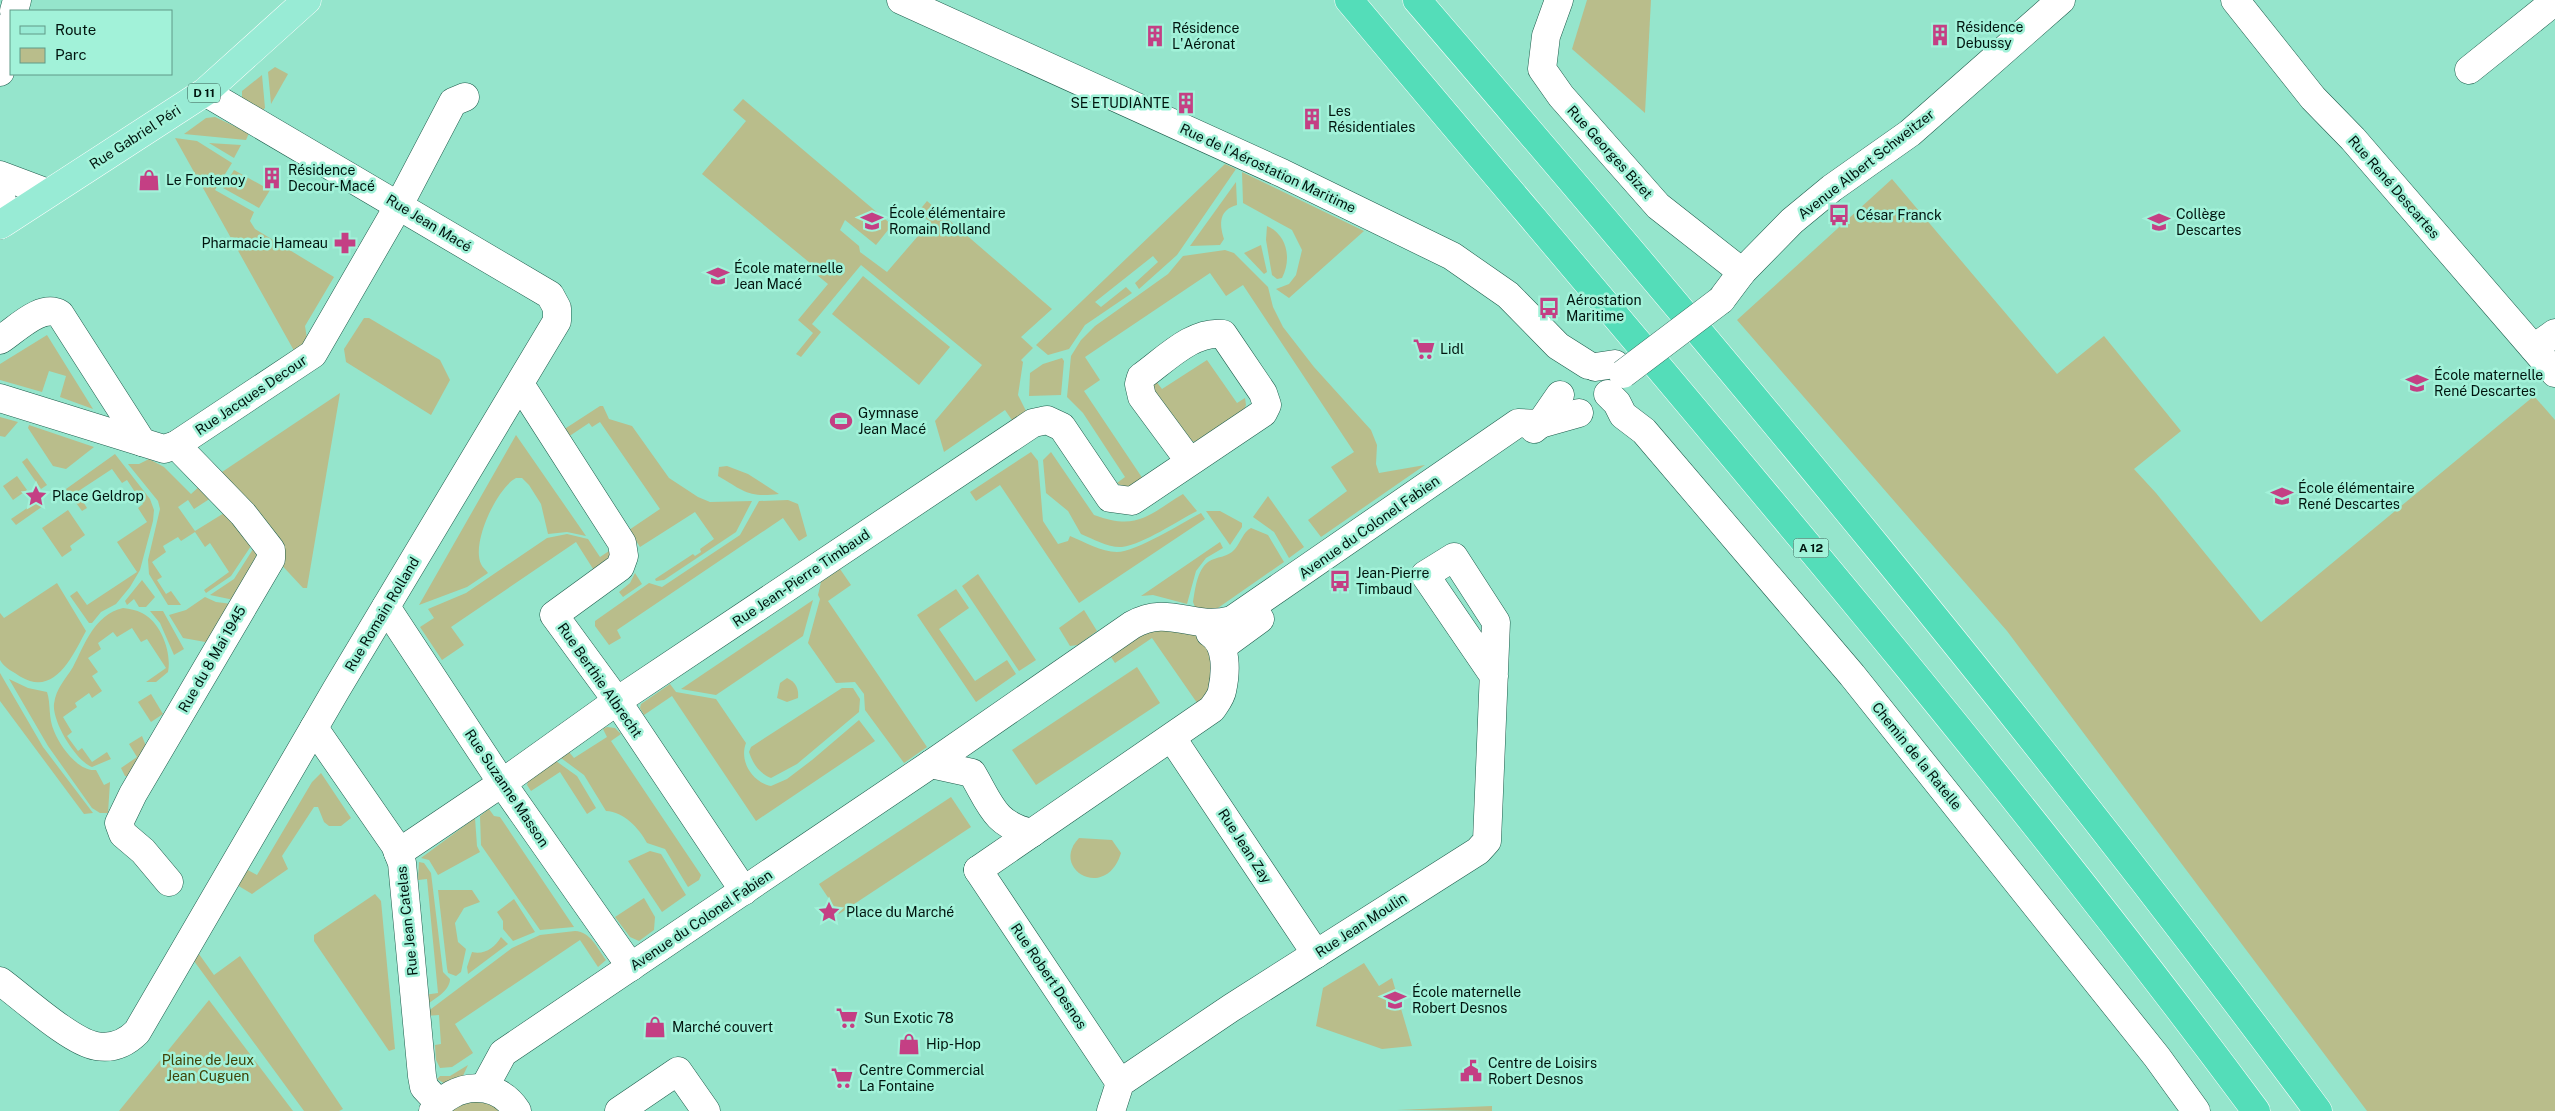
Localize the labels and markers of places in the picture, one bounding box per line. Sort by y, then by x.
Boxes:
place label: Résidence Debussy [1956,19,2024,51]
place label: Résidence L'Aéronat [1172,20,1240,52]
building icon: Résidence Debussy [1927,22,1953,48]
building icon: Résidence L'Aéronat [1142,23,1168,49]
building icon: SE ETUDIANTE [1173,90,1199,116]
place label: SE ETUDIANTE [1070,95,1170,111]
place label: Les Résidentiales [1328,103,1415,135]
building icon: Les Résidentiales [1299,106,1325,132]
place label: Résidence Decour-Macé [288,162,375,194]
building icon: Résidence Decour-Macé [259,165,285,191]
shop icon: Le Fontenoy [136,167,162,193]
place label: Le Fontenoy [166,172,246,188]
bus stop icon: César Franck [1826,202,1852,228]
place label: École élémentaire Romain Rolland [889,204,1006,237]
place label: Collège Descartes [2176,206,2241,238]
place label: César Franck [1856,207,1942,223]
school or university icon: École élémentaire Romain Rolland [859,208,885,234]
school or university icon: Collège Descartes [2146,209,2172,235]
pharmacy icon: Pharmacie Hameau [332,230,358,256]
place label: Pharmacie Hameau [202,235,328,251]
place label: École maternelle Jean Macé [734,259,843,292]
school or university icon: École maternelle Jean Macé [705,263,731,289]
place label: Aérostation Maritime [1566,292,1642,324]
bus stop icon: Aérostation Maritime [1536,295,1562,321]
supermarket icon: Lidl [1411,336,1437,362]
place label: Lidl [1440,341,1464,357]
place label: École maternelle René Descartes [2434,366,2543,399]
school or university icon: École maternelle René Descartes [2404,370,2430,396]
place label: Gymnase Jean Macé [858,405,926,437]
sports icon: Gymnase Jean Macé [828,408,854,434]
place label: École élémentaire René Descartes [2298,479,2415,512]
place icon: Place Geldrop [23,483,49,509]
school or university icon: École élémentaire René Descartes [2269,483,2295,509]
place label: Place Geldrop [52,488,144,504]
place label: Jean-Pierre Timbaud [1356,565,1430,597]
bus stop icon: Jean-Pierre Timbaud [1327,568,1353,594]
place icon: Place du Marché [816,899,842,925]
place label: Place du Marché [846,904,954,920]
place label: École maternelle Robert Desnos [1412,983,1521,1016]
school or university icon: École maternelle Robert Desnos [1382,987,1408,1013]
supermarket icon: Sun Exotic 78 [834,1005,860,1031]
place label: Sun Exotic 78 [864,1010,954,1026]
shop icon: Marché couvert [642,1014,668,1040]
place label: Marché couvert [672,1019,773,1035]
shop icon: Hip-Hop [896,1031,922,1057]
place label: Hip-Hop [926,1036,981,1052]
place label: Centre de Loisirs Robert Desnos [1488,1055,1597,1087]
public building icon: Centre de Loisirs Robert Desnos [1458,1058,1484,1084]
place label: Centre Commercial La Fontaine [859,1062,984,1094]
supermarket icon: Centre Commercial La Fontaine [829,1065,855,1091]

